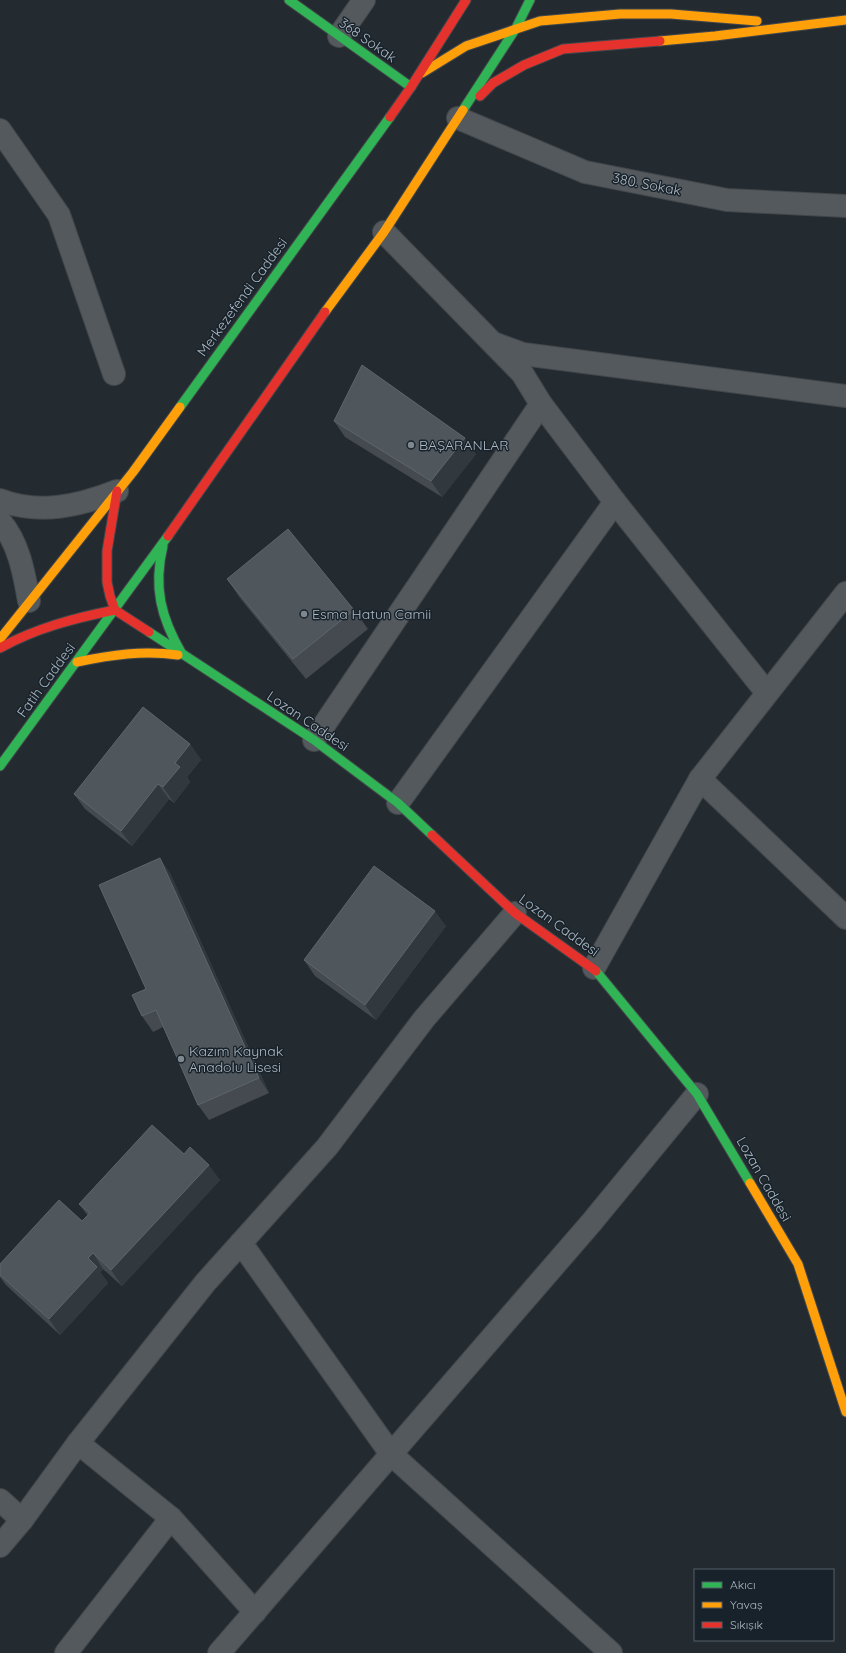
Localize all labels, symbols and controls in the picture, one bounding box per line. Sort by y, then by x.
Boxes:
street label: 368 Sokak [336,14,400,66]
street label: 380. Sokak [611,169,683,199]
street label: Merkezefendi Caddesi [193,234,291,360]
place label: BAŞARANLAR [419,436,509,454]
marker: BAŞARANLAR [406,440,416,450]
place label: Esma Hatun Camii [312,605,431,623]
marker: Esma Hatun Camii [299,609,309,619]
street label: Fatih Caddesi [13,639,79,721]
street label: Lozan Caddesi [264,687,352,755]
street label: Lozan Caddesi [515,890,603,960]
place label: Kazım Kaynak Anadolu Lisesi [189,1042,283,1076]
marker: Kazım Kaynak Anadolu Lisesi [176,1054,186,1064]
street label: Lozan Caddesi [732,1133,796,1225]
legend [694,1569,834,1641]
text: Akıcı [730,1577,756,1592]
text: Yavaş [730,1597,763,1612]
text: Sıkışık [730,1617,763,1632]

